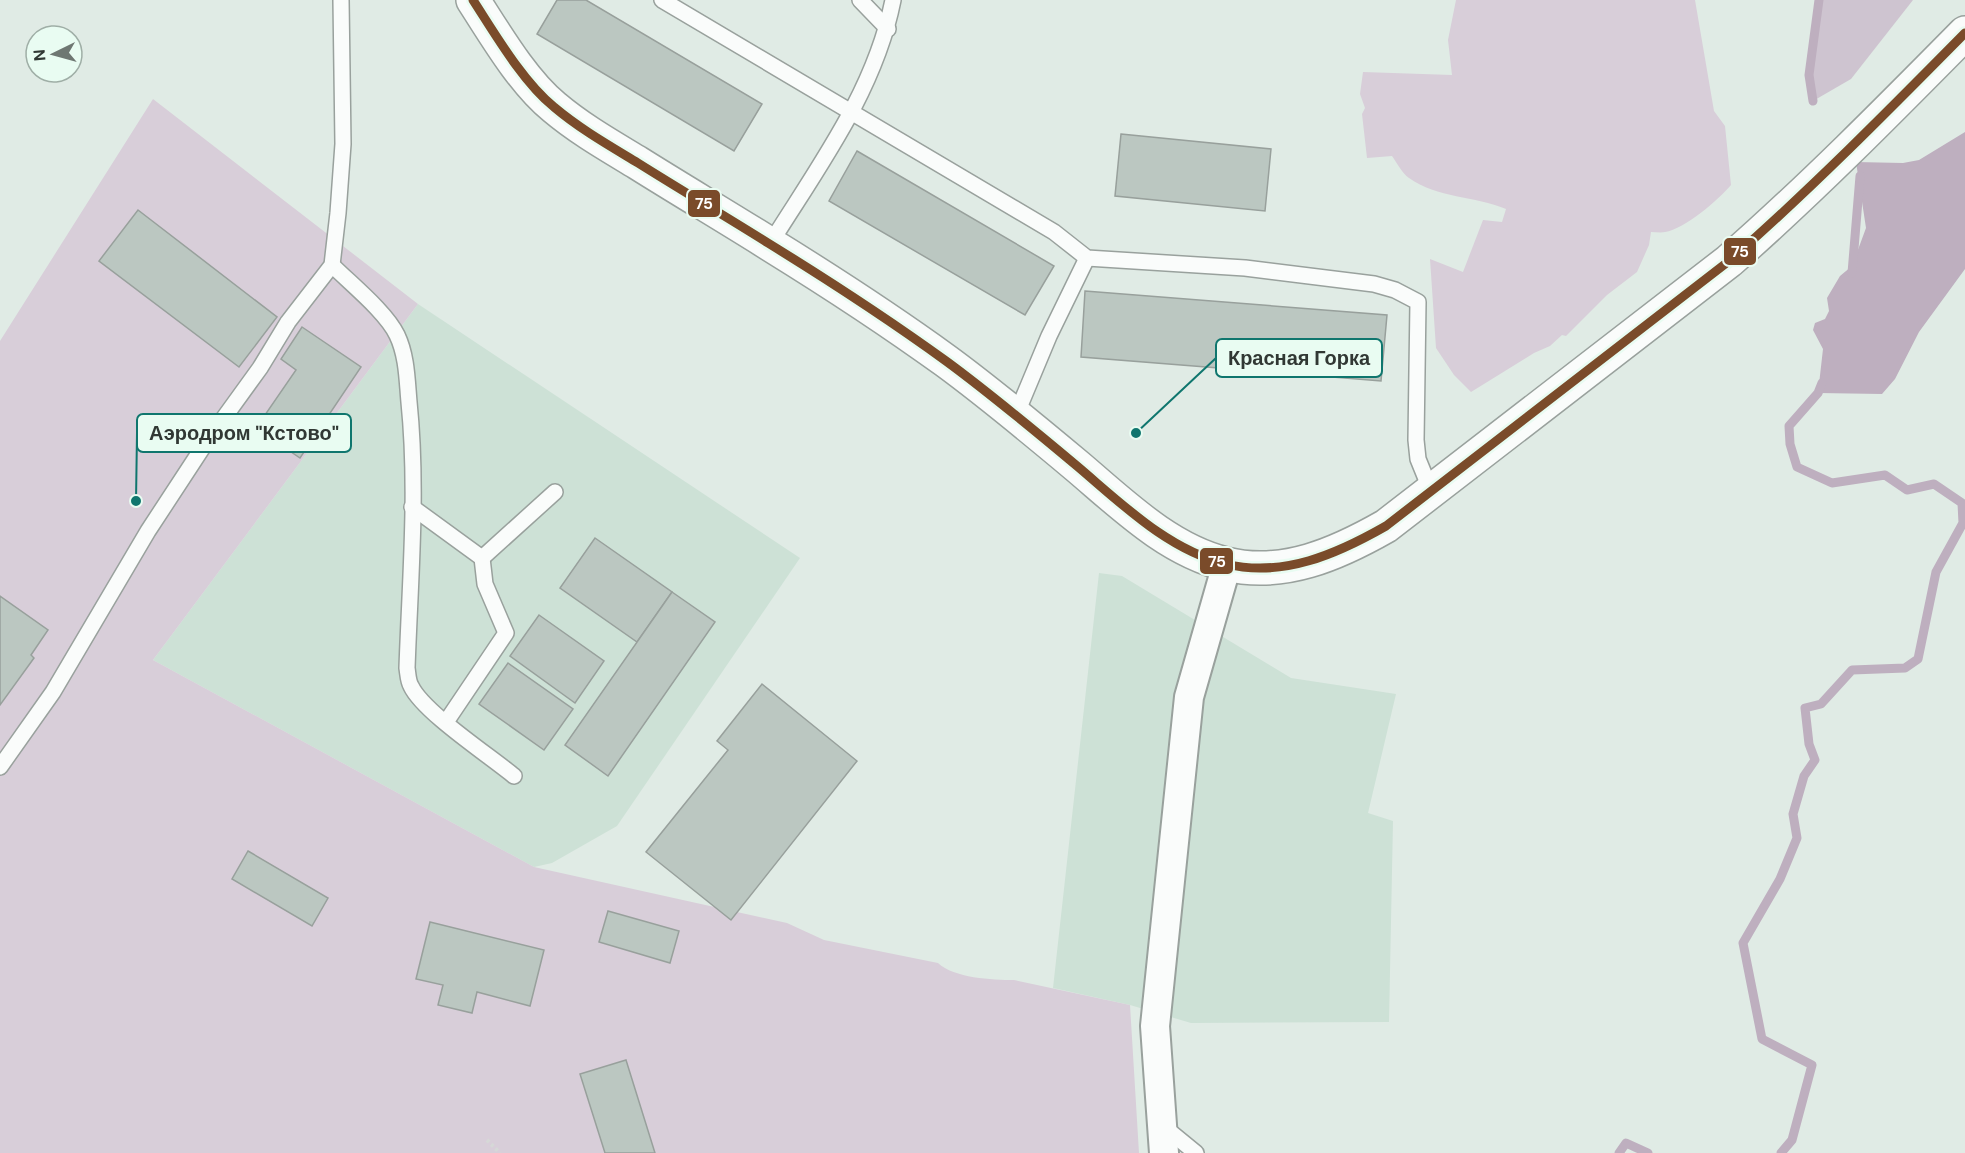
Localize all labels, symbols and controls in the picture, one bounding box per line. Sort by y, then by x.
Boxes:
north arrow [24,24,84,84]
text: N [29,49,51,62]
line badge: 75 [687,189,721,218]
text: 75 [695,193,713,214]
line badge: 75 [1723,237,1757,266]
text: 75 [1731,241,1749,262]
callout: Красная Горка [1216,339,1382,377]
text: Красная Горка [1228,345,1371,371]
callout: Аэродром "Кстово" [137,414,351,452]
text: Аэродром "Кстово" [149,420,339,446]
line badge: 75 [1199,547,1234,575]
text: 75 [1208,551,1226,572]

